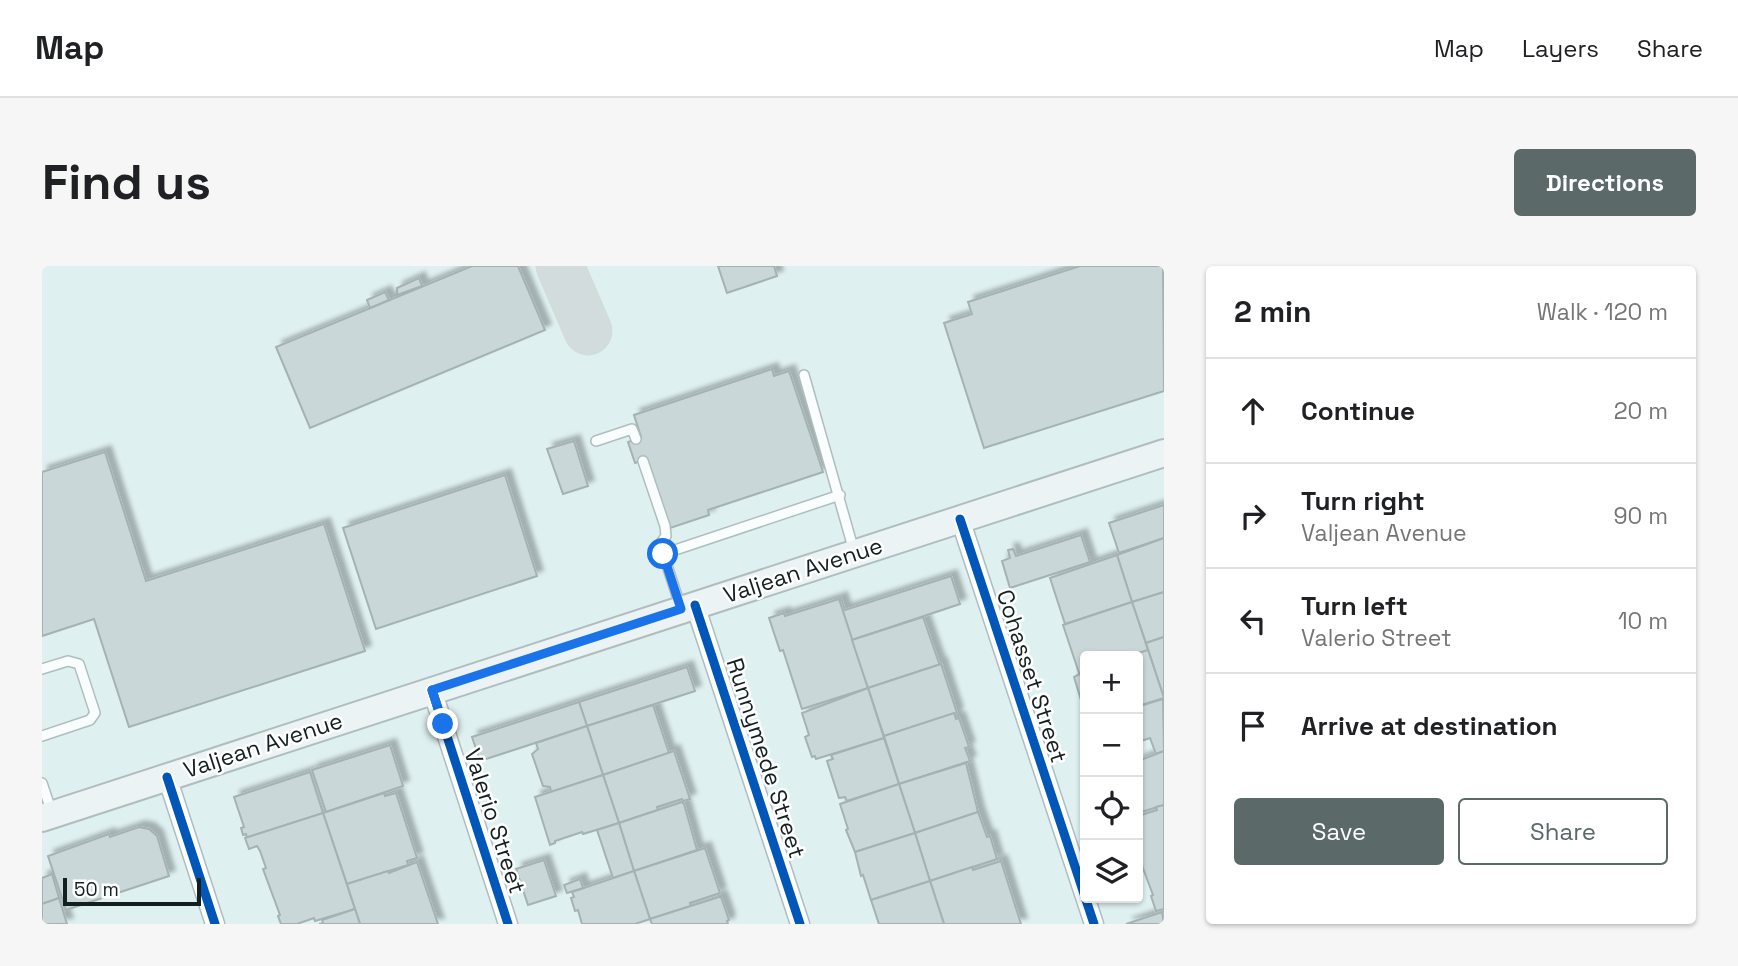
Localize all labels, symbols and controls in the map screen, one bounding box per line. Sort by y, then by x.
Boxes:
text: Map [35,27,104,69]
text: Map [1434,33,1484,64]
text: Layers [1522,33,1599,64]
text: Share [1637,33,1703,64]
button: Directions [1514,149,1696,216]
text: Find us [42,151,211,213]
text: 2 min [1234,292,1312,331]
text: Walk · 120 m [1537,297,1668,327]
icon: ahead [1234,392,1272,430]
text: Continue [1301,394,1415,428]
text: 20 m [1614,396,1668,426]
text: Turn right [1301,484,1425,518]
icon: right [1234,497,1272,535]
text: 90 m [1613,501,1668,531]
text: Valjean Avenue [1301,518,1467,548]
street label: Valjean Avenue [720,530,886,610]
route start [647,538,678,569]
street label: Cohasset Street [990,586,1074,766]
text: Turn left [1301,589,1408,623]
icon: left [1234,602,1272,640]
text: 10 m [1618,606,1668,636]
text: Valerio Street [1301,623,1452,653]
map controls [1080,651,1143,903]
button: + [1080,651,1143,714]
street label: Runnymede Street [719,654,813,862]
street label: Valjean Avenue [180,705,346,785]
icon: arrive [1234,707,1272,745]
route end [427,708,458,739]
text: Arrive at destination [1301,709,1558,743]
button: − [1080,714,1143,777]
street label: Valerio Street [457,745,533,897]
button: locate [1080,777,1143,840]
button: Save [1234,798,1444,865]
button: Share [1458,798,1668,865]
button: layers [1080,840,1143,903]
scale bar [63,875,201,907]
text: 50 m [74,877,119,902]

